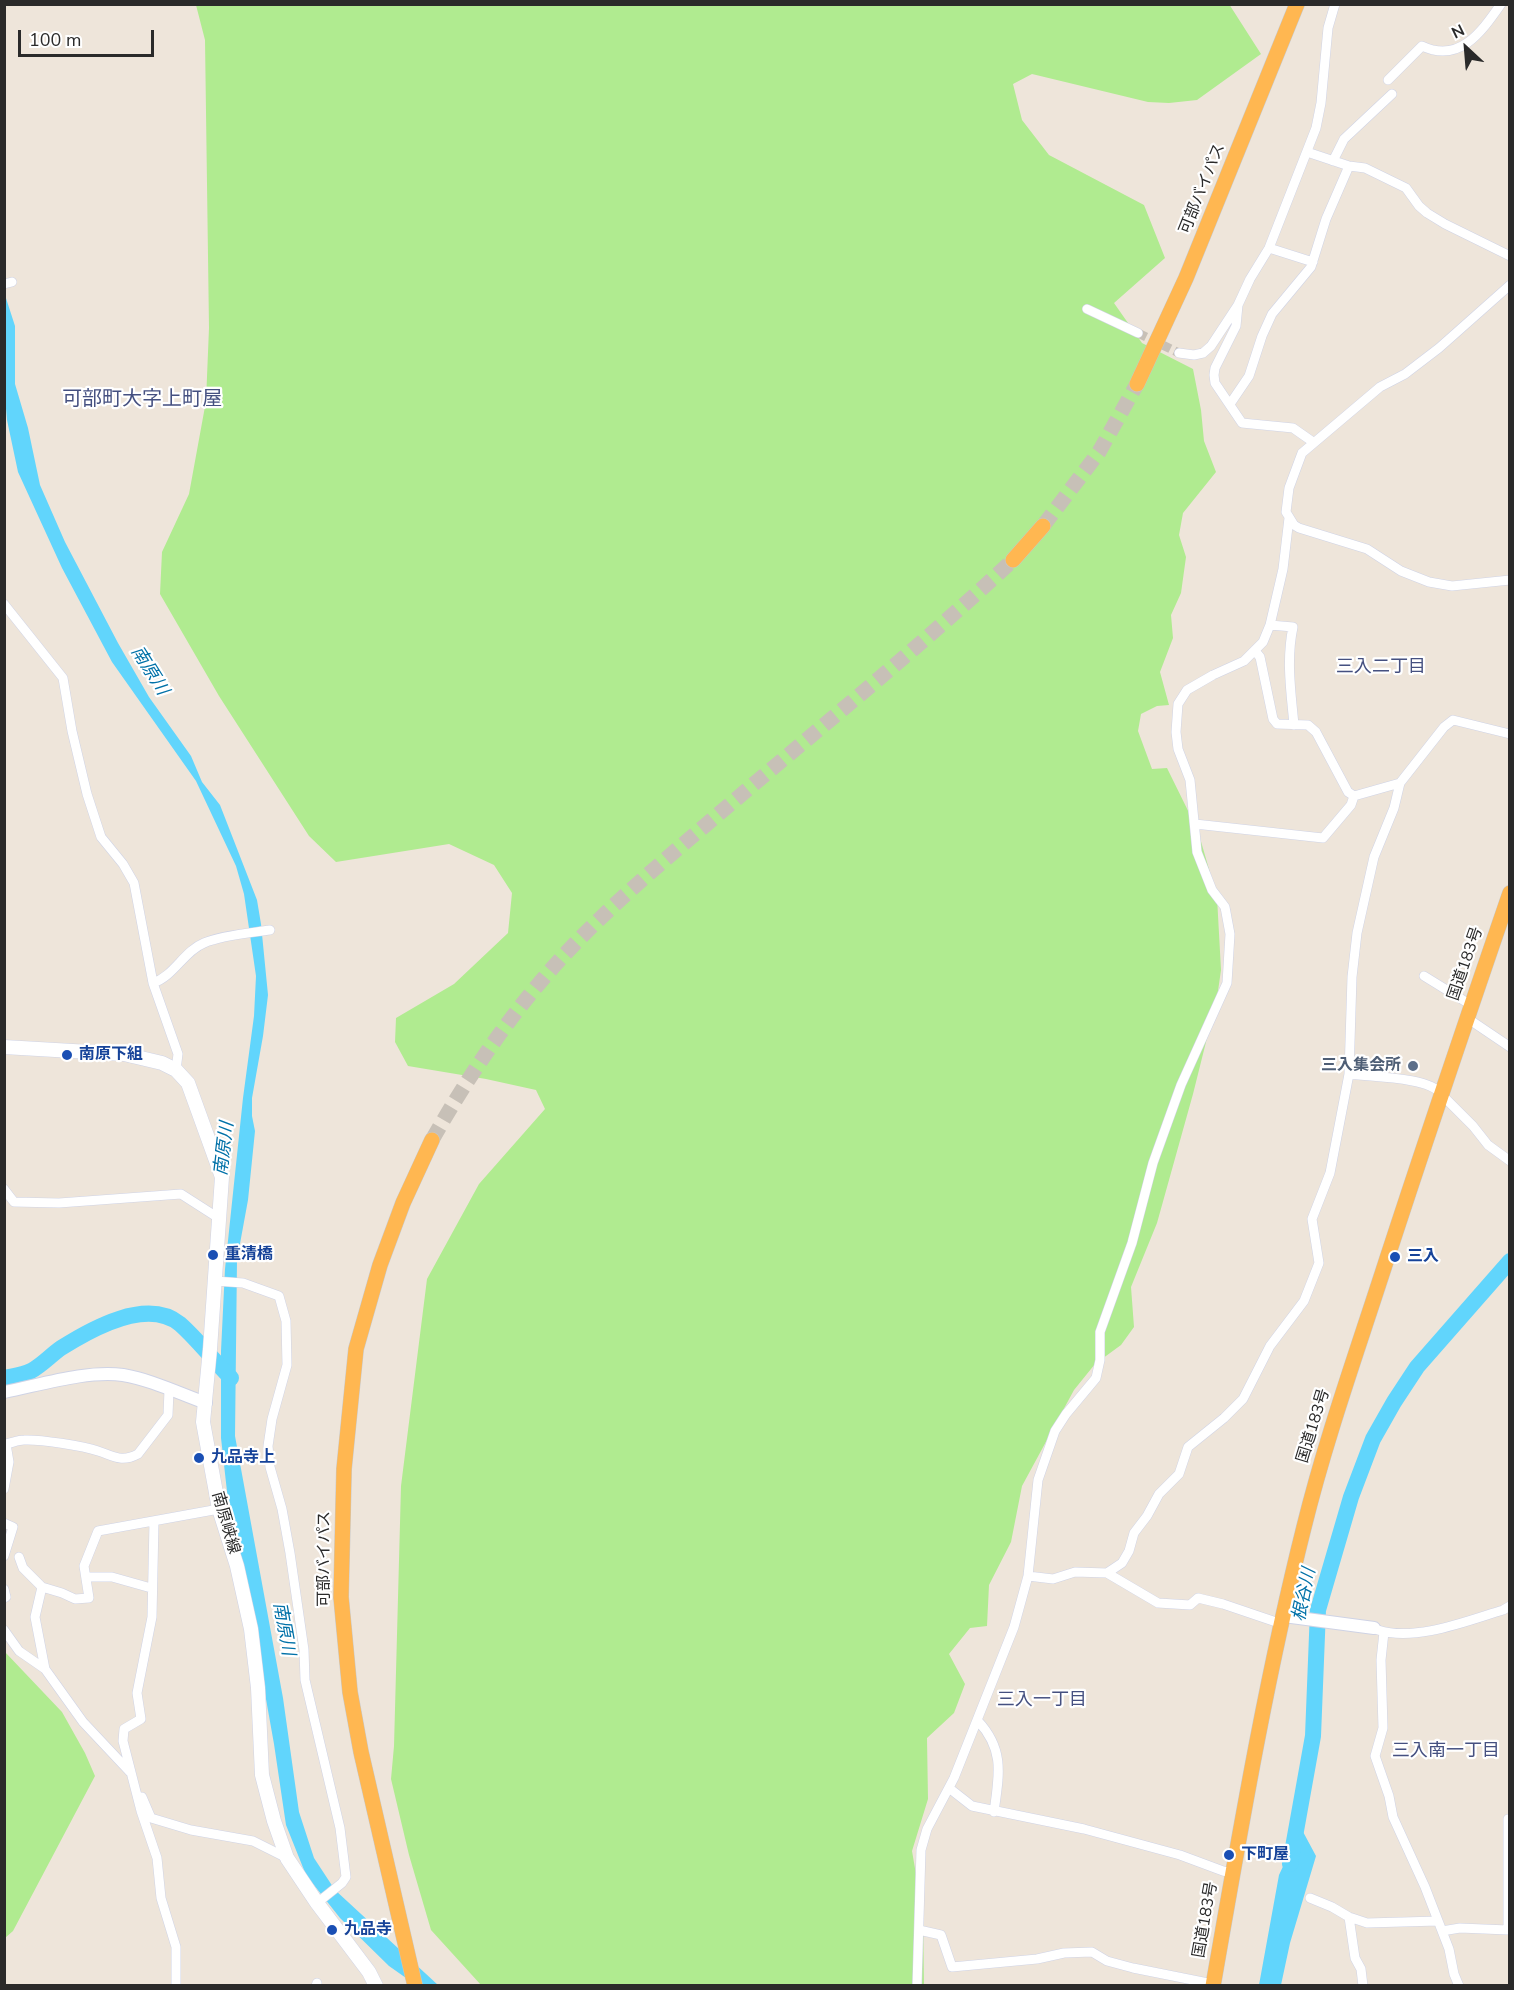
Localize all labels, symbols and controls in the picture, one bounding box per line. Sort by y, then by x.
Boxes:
scale bar [21,18,158,56]
north arrow [1436,18,1496,78]
text: N [1448,19,1468,44]
text: 100 m [29,28,81,52]
street label: 可部バイパス [1176,141,1230,237]
district label: 可部町大字上町屋 [62,388,222,412]
water label: 南原川 [126,642,172,700]
district label: 三入二丁目 [1336,657,1426,679]
street label: 国道183号 [1444,925,1488,1003]
place label: 南原下組 [79,1045,143,1065]
marker: 南原下組 [60,1048,74,1062]
place label: 三入集会所 [1321,1056,1401,1076]
marker: 三入集会所 [1406,1059,1420,1073]
water label: 南原川 [211,1121,239,1177]
place label: 重清橋 [225,1245,273,1265]
place label: 三入 [1407,1247,1439,1267]
marker: 重清橋 [206,1248,220,1262]
marker: 三入 [1388,1250,1402,1264]
street label: 国道183号 [1294,1386,1334,1466]
place label: 九品寺上 [211,1448,275,1468]
marker: 九品寺上 [192,1451,206,1465]
street label: 南原峡線 [207,1490,243,1556]
street label: 可部バイパス [315,1511,335,1607]
water label: 根谷川 [1289,1566,1321,1624]
water label: 南原川 [268,1601,298,1657]
district label: 三入一丁目 [997,1690,1087,1712]
district label: 三入南一丁目 [1392,1741,1500,1763]
place label: 下町屋 [1241,1845,1289,1865]
marker: 下町屋 [1222,1848,1236,1862]
street label: 国道183号 [1190,1881,1222,1959]
place label: 九品寺 [344,1920,392,1940]
marker: 九品寺 [325,1923,339,1937]

